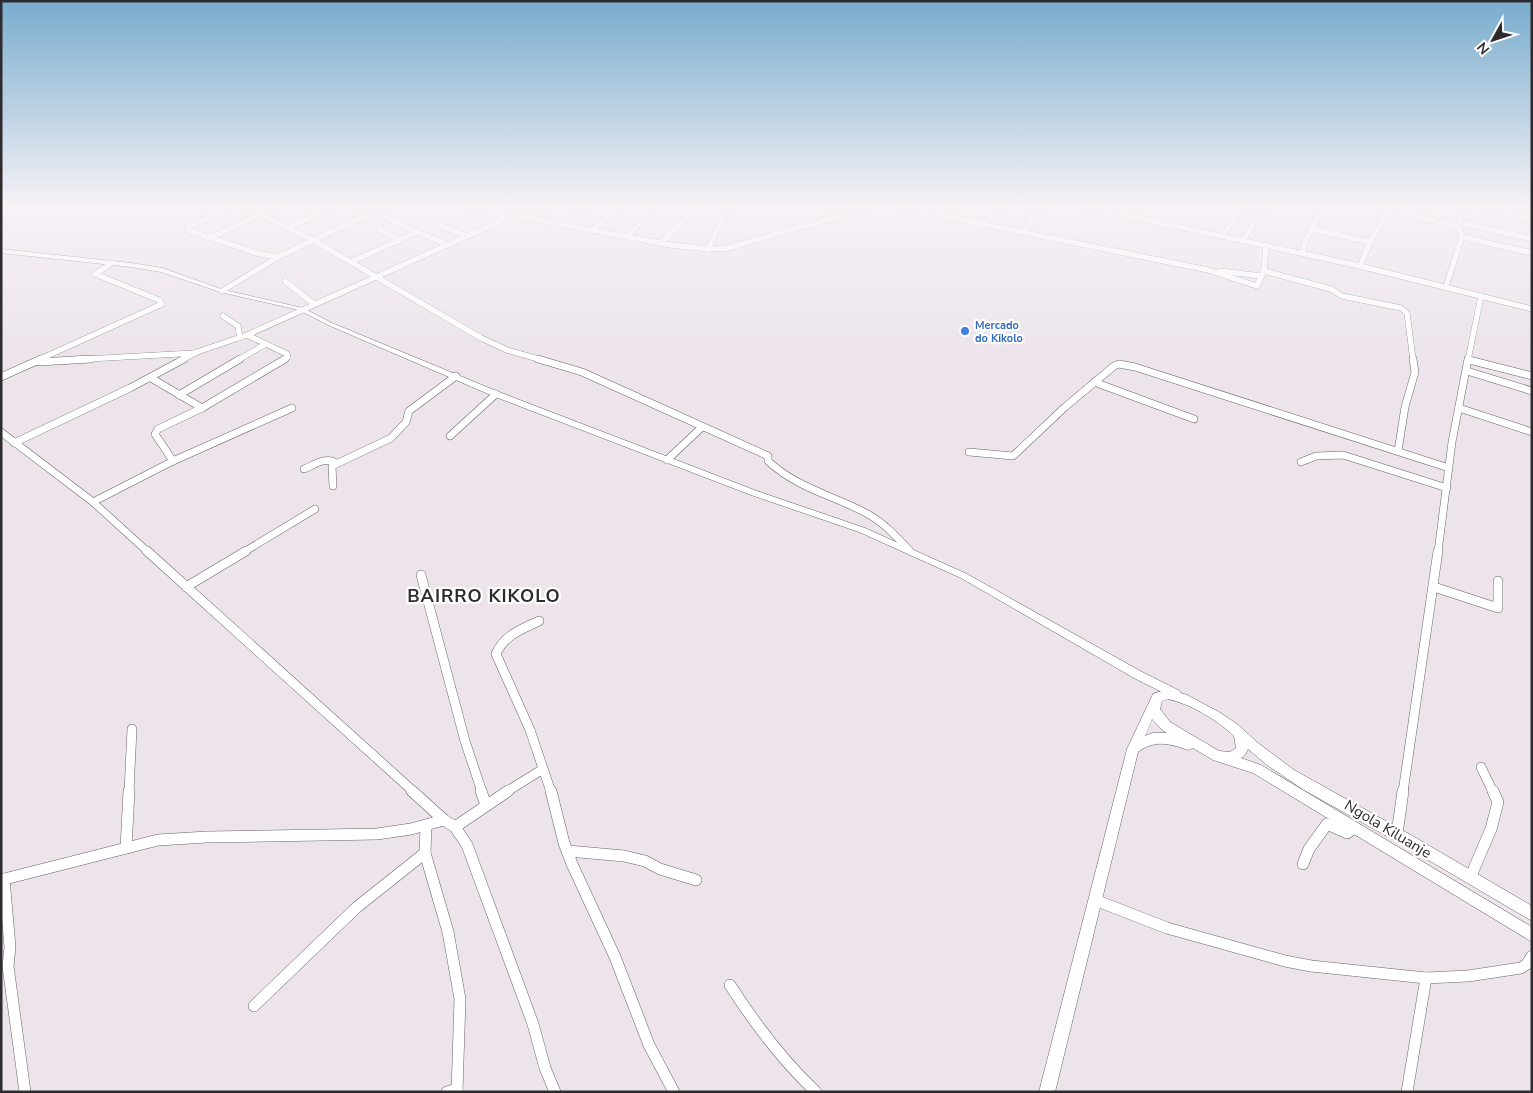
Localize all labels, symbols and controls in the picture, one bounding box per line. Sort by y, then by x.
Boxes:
north arrow [1468,15,1518,65]
text: N [1473,38,1494,58]
place label: Mercado do Kikolo [975,318,1023,346]
marker: Mercado do Kikolo [959,325,971,337]
district label: BAIRRO KIKOLO [407,584,561,608]
street label: Ngola Kiluanje [1341,795,1435,863]

